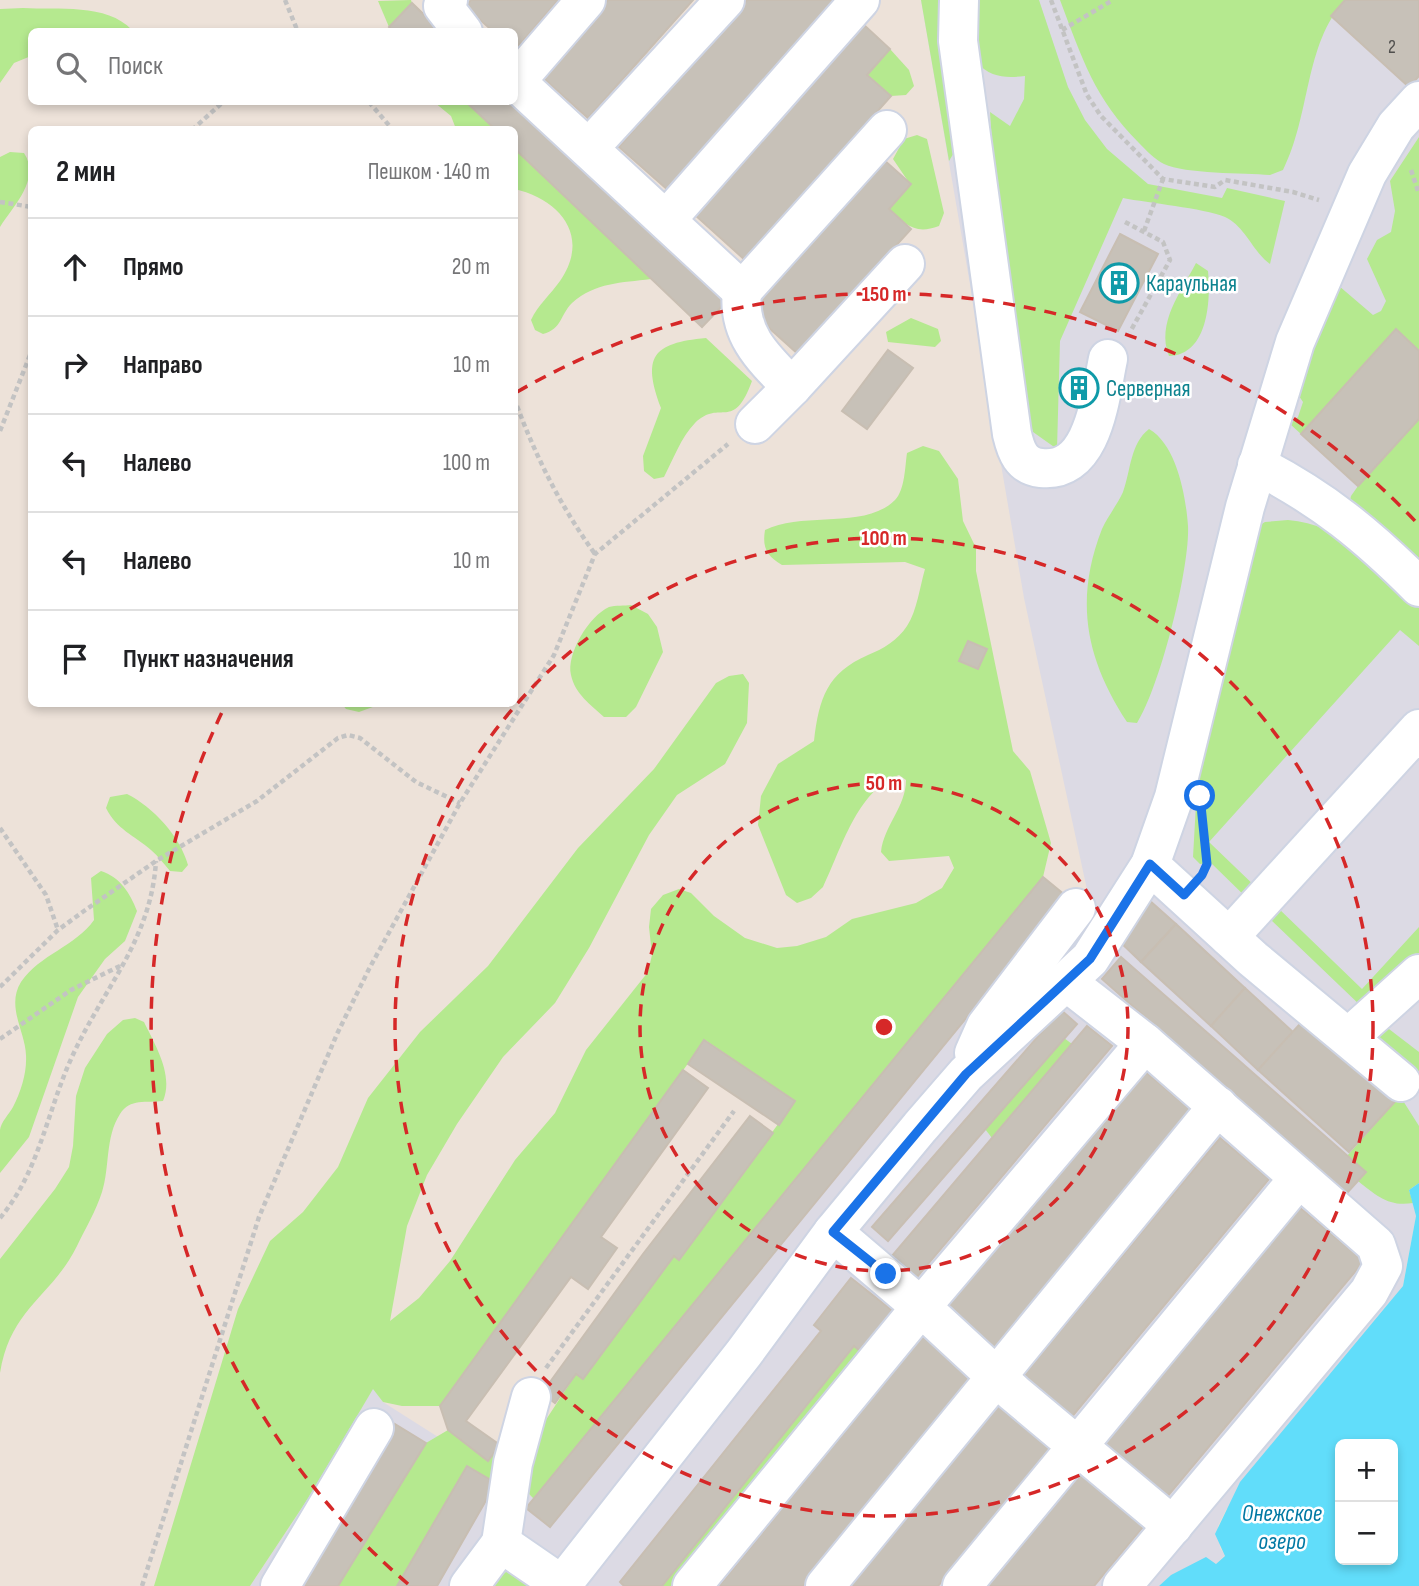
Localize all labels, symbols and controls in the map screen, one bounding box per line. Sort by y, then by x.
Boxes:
search box [28,28,518,105]
house number: 2 [1388,36,1396,59]
icon: search [52,48,90,86]
text: Поиск [108,51,163,82]
text: 2 мин [56,154,116,190]
text: Пешком · 140 m [368,158,490,186]
icon: ahead [56,248,94,286]
text: Прямо [123,252,184,283]
text: 20 m [452,253,490,281]
building icon: Караульная [1098,262,1140,304]
place label: Караульная [1146,270,1237,298]
text: 150 m [862,282,906,307]
icon: right [56,346,94,384]
text: Направо [123,350,202,381]
text: 10 m [453,351,490,379]
building icon: Серверная [1058,367,1100,409]
place label: Серверная [1106,375,1191,403]
icon: left [56,444,94,482]
text: Налево [123,448,192,479]
text: 100 m [443,449,490,477]
text: 100 m [861,526,907,551]
icon: left [56,542,94,580]
text: Налево [123,546,192,577]
text: 10 m [453,547,490,575]
icon: arrive [56,640,94,678]
text: Пункт назначения [123,644,294,675]
text: 50 m [866,771,902,796]
route start [1184,780,1215,811]
centre of rings [872,1015,896,1039]
route end [870,1258,901,1289]
map controls [1335,1439,1398,1565]
button: + [1335,1439,1398,1502]
water label: Онежское озеро [1242,1499,1322,1556]
button: − [1335,1502,1398,1565]

